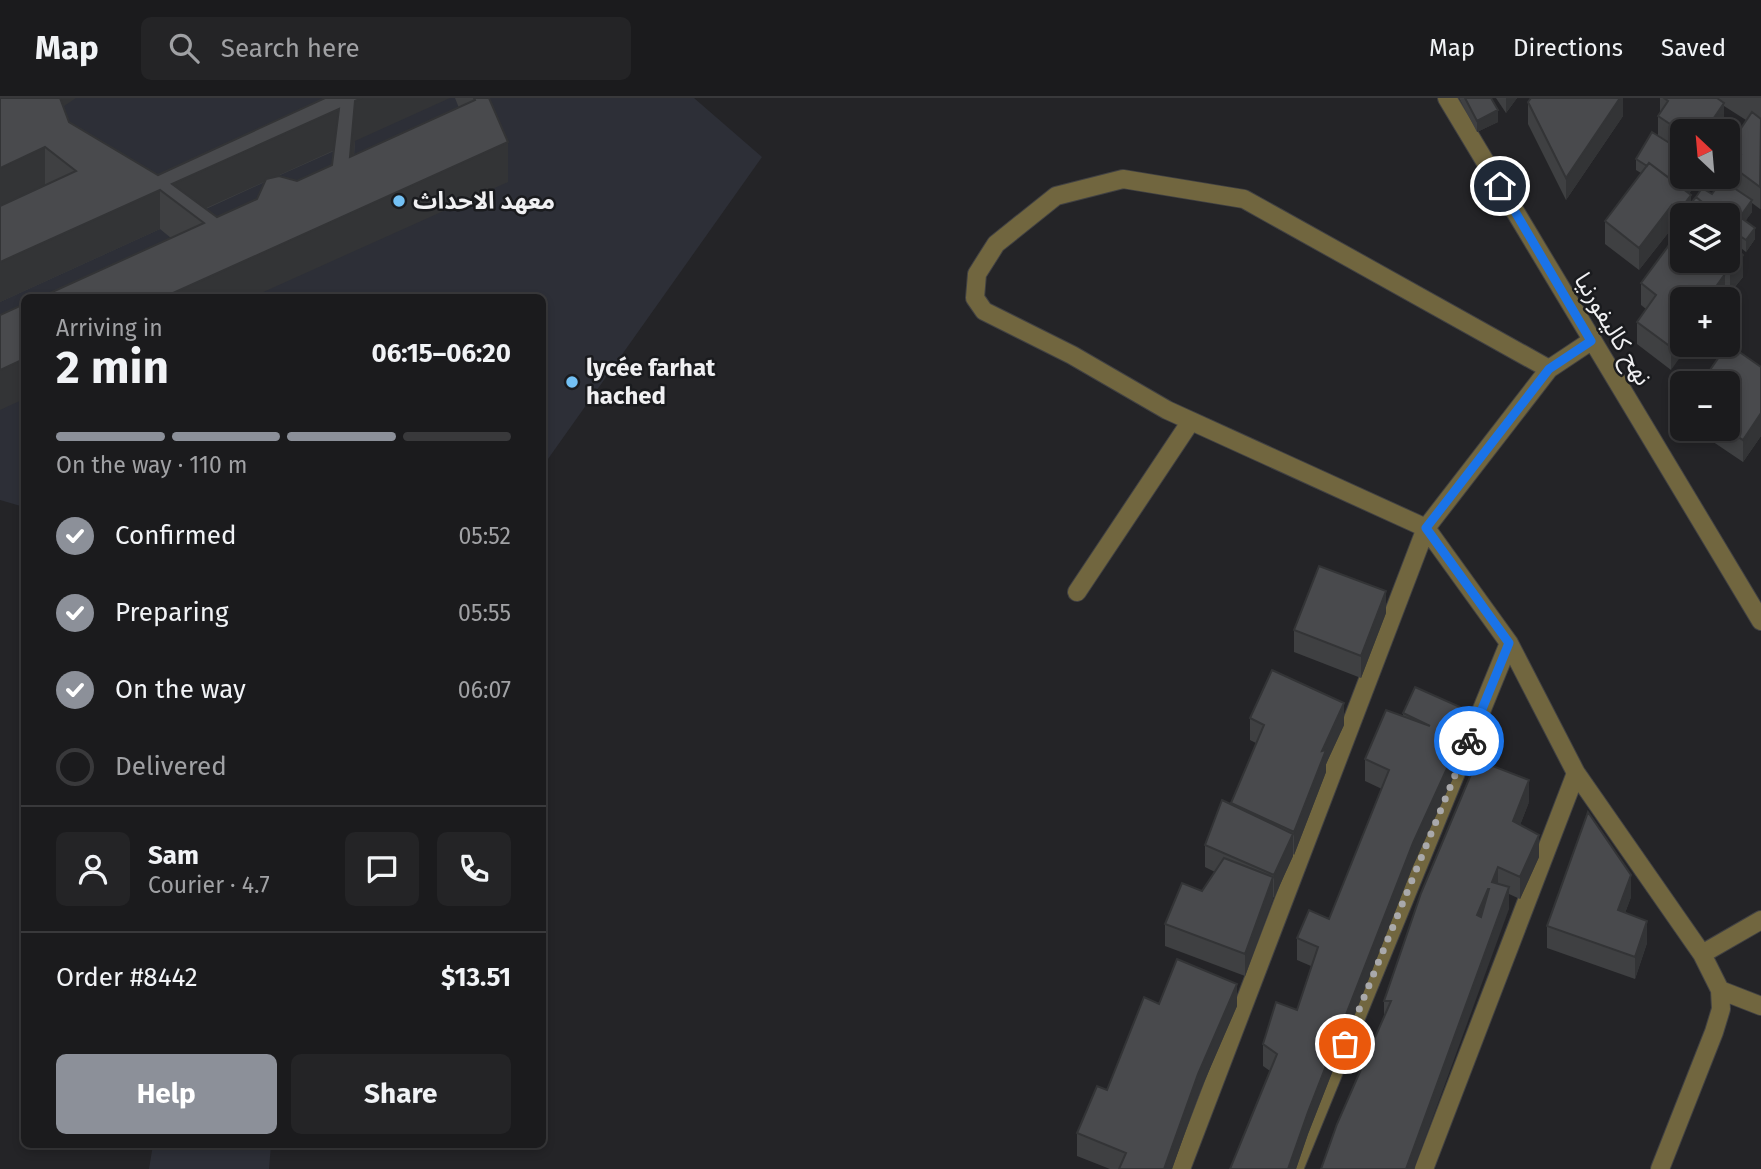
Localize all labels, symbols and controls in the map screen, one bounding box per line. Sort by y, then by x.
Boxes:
search box [141,17,631,80]
text: Map [35,28,99,68]
icon: search [165,29,203,67]
text: Search here [221,33,360,64]
text: Map [1429,34,1475,62]
text: Directions [1513,34,1623,62]
text: Saved [1661,34,1726,62]
north arrow [1670,119,1740,189]
map controls [1670,119,1740,441]
pin [1470,156,1530,216]
icon: home [1481,167,1519,205]
place label: معهد الاحداث [413,187,555,215]
marker: معهد الاحداث [391,193,407,209]
button: layers [1670,203,1740,273]
street label: نهح كاليفورنيا [1566,268,1658,392]
button: + [1670,287,1740,357]
text: Arriving in [56,314,163,342]
text: 06:15–06:20 [371,338,511,369]
text: 2 min [56,340,169,395]
place label: lycée farhat hached [586,354,716,410]
button: − [1670,371,1740,441]
marker: lycée farhat hached [564,374,580,390]
text: On the way · 110 m [56,451,248,479]
icon: check [56,517,94,555]
text: Confirmed [115,520,236,551]
text: 05:52 [458,522,511,550]
icon: check [56,594,94,632]
text: Preparing [115,597,228,628]
text: 05:55 [458,599,511,627]
icon: check [56,671,94,709]
text: On the way [115,674,246,705]
text: 06:07 [458,676,511,704]
courier [1434,706,1504,776]
icon: bike [1450,722,1488,760]
text: Delivered [115,751,227,782]
button: person [56,832,130,906]
button: chat [345,832,419,906]
button: phone [437,832,511,906]
text: Sam [148,840,199,871]
text: Courier · 4.7 [148,871,270,899]
text: Order #8442 [56,962,198,993]
text: $13.51 [441,962,511,993]
pin [1315,1014,1375,1074]
icon: bag [1326,1025,1364,1063]
button: Help [56,1054,277,1134]
button: Share [291,1054,511,1134]

